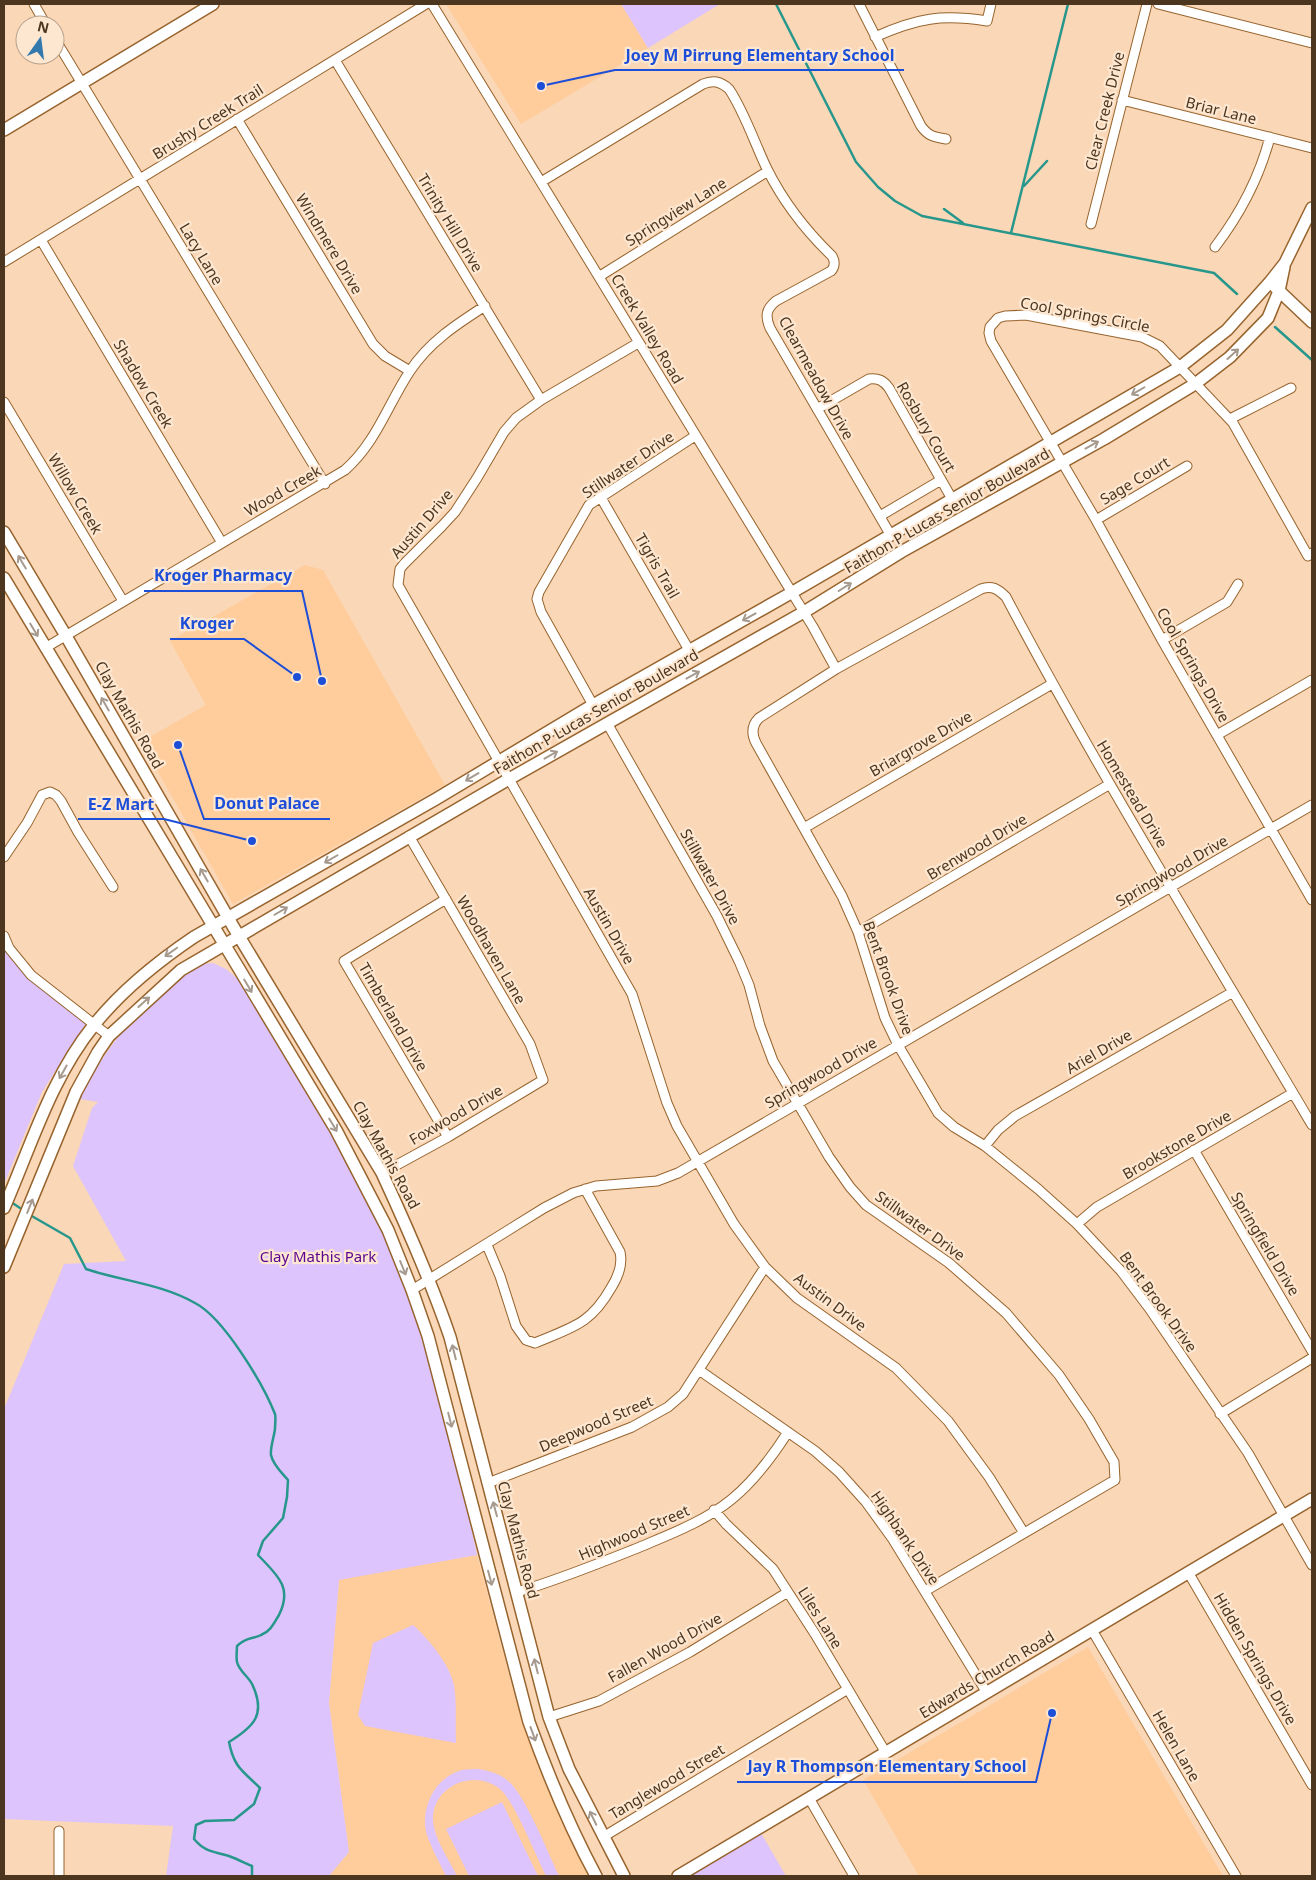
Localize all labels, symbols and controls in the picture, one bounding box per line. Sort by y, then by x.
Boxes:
north arrow [15,15,65,65]
text: N [35,16,51,37]
callout: Joey M Pirrung Elementary School [615,39,904,70]
text: Joey M Pirrung Elementary School [623,44,895,66]
street label: Clear Creek Drive [1080,49,1128,172]
street label: Brushy Creek Trail [148,79,267,163]
street label: Briar Lane [1184,92,1259,128]
street label: Trinity Hill Drive [414,170,488,275]
street label: Springview Lane [621,172,730,250]
street label: Windmere Drive [292,189,368,298]
street label: Lacy Lane [176,219,228,288]
street label: Creek Valley Road [607,270,689,387]
street label: Cool Springs Circle [1019,292,1152,336]
street label: Clearmeadow Drive [775,312,859,443]
street label: Shadow Creek [110,336,178,431]
one-way arrow [1227,348,1240,360]
street label: Rosbury Court [893,378,961,476]
one-way arrow [1131,387,1145,397]
street label: Stillwater Drive [578,426,677,502]
one-way arrow [1085,440,1100,450]
street label: Faithon P Lucas Senior Boulevard [840,443,1053,577]
street label: Willow Creek [44,450,108,537]
street label: Sage Court [1096,451,1173,509]
street label: Wood Creek [241,460,324,520]
street label: Austin Drive [386,484,457,562]
street label: Tigris Trail [631,529,685,602]
one-way arrow [16,556,26,570]
callout: Kroger Pharmacy [144,560,302,591]
text: Kroger Pharmacy [154,564,293,586]
one-way arrow [838,581,852,592]
street label: Cool Springs Drive [1153,603,1235,726]
callout: Kroger [170,608,244,639]
text: Kroger [180,612,234,634]
one-way arrow [741,612,756,622]
one-way arrow [30,622,40,636]
street label: Faithon P Lucas Senior Boulevard [489,644,702,778]
street label: Clay Mathis Road [91,657,169,772]
one-way arrow [685,669,699,679]
one-way arrow [100,698,110,712]
street label: Briargrove Drive [866,706,975,781]
street label: Homestead Drive [1093,736,1173,851]
one-way arrow [544,749,558,759]
one-way arrow [465,773,479,783]
callout: E-Z Mart [78,788,164,819]
callout: Donut Palace [204,788,330,819]
text: Donut Palace [214,792,320,814]
text: E-Z Mart [88,793,154,815]
street label: Brenwood Drive [923,808,1030,884]
street label: Stillwater Drive [676,825,745,928]
street label: Springwood Drive [1112,830,1231,910]
one-way arrow [324,854,339,864]
one-way arrow [198,869,208,883]
street label: Austin Drive [580,883,640,968]
street label: Woodhaven Lane [453,892,531,1007]
one-way arrow [273,906,287,916]
street label: Bent Brook Drive [859,918,919,1037]
one-way arrow [164,947,178,957]
street label: Timberland Drive [355,959,433,1074]
one-way arrow [244,979,254,993]
one-way arrow [138,996,151,1008]
street label: Ariel Drive [1062,1024,1135,1078]
street label: Springwood Drive [761,1032,880,1112]
one-way arrow [58,1064,67,1079]
street label: Foxwood Drive [405,1079,506,1149]
street label: Clay Mathis Road [349,1097,425,1212]
street label: Brookstone Drive [1119,1105,1234,1183]
one-way arrow [328,1118,338,1132]
street label: Stillwater Drive [872,1186,970,1265]
street label: Springfield Drive [1227,1188,1305,1299]
one-way arrow [25,1199,35,1214]
park label: Clay Mathis Park [260,1246,376,1266]
street label: Bent Brook Drive [1116,1247,1202,1356]
one-way arrow [399,1260,409,1275]
street label: Austin Drive [790,1267,871,1335]
one-way arrow [449,1344,458,1360]
street label: Deepwood Street [536,1390,656,1456]
one-way arrow [446,1412,455,1428]
street label: Clay Mathis Road [494,1479,544,1601]
street label: Highbank Drive [867,1486,945,1588]
street label: Highwood Street [575,1500,693,1564]
one-way arrow [489,1501,499,1517]
one-way arrow [486,1569,495,1585]
street label: Liles Lane [794,1583,848,1652]
street label: Hidden Springs Drive [1210,1589,1302,1728]
street label: Fallen Wood Drive [604,1607,725,1687]
street label: Edwards Church Road [915,1626,1058,1722]
one-way arrow [531,1658,540,1674]
street label: Helen Lane [1148,1706,1205,1785]
one-way arrow [529,1726,538,1742]
street label: Tanglewood Street [605,1739,728,1823]
callout: Jay R Thompson Elementary School [737,1751,1036,1782]
text: Jay R Thompson Elementary School [746,1755,1026,1777]
one-way arrow [588,1810,598,1825]

